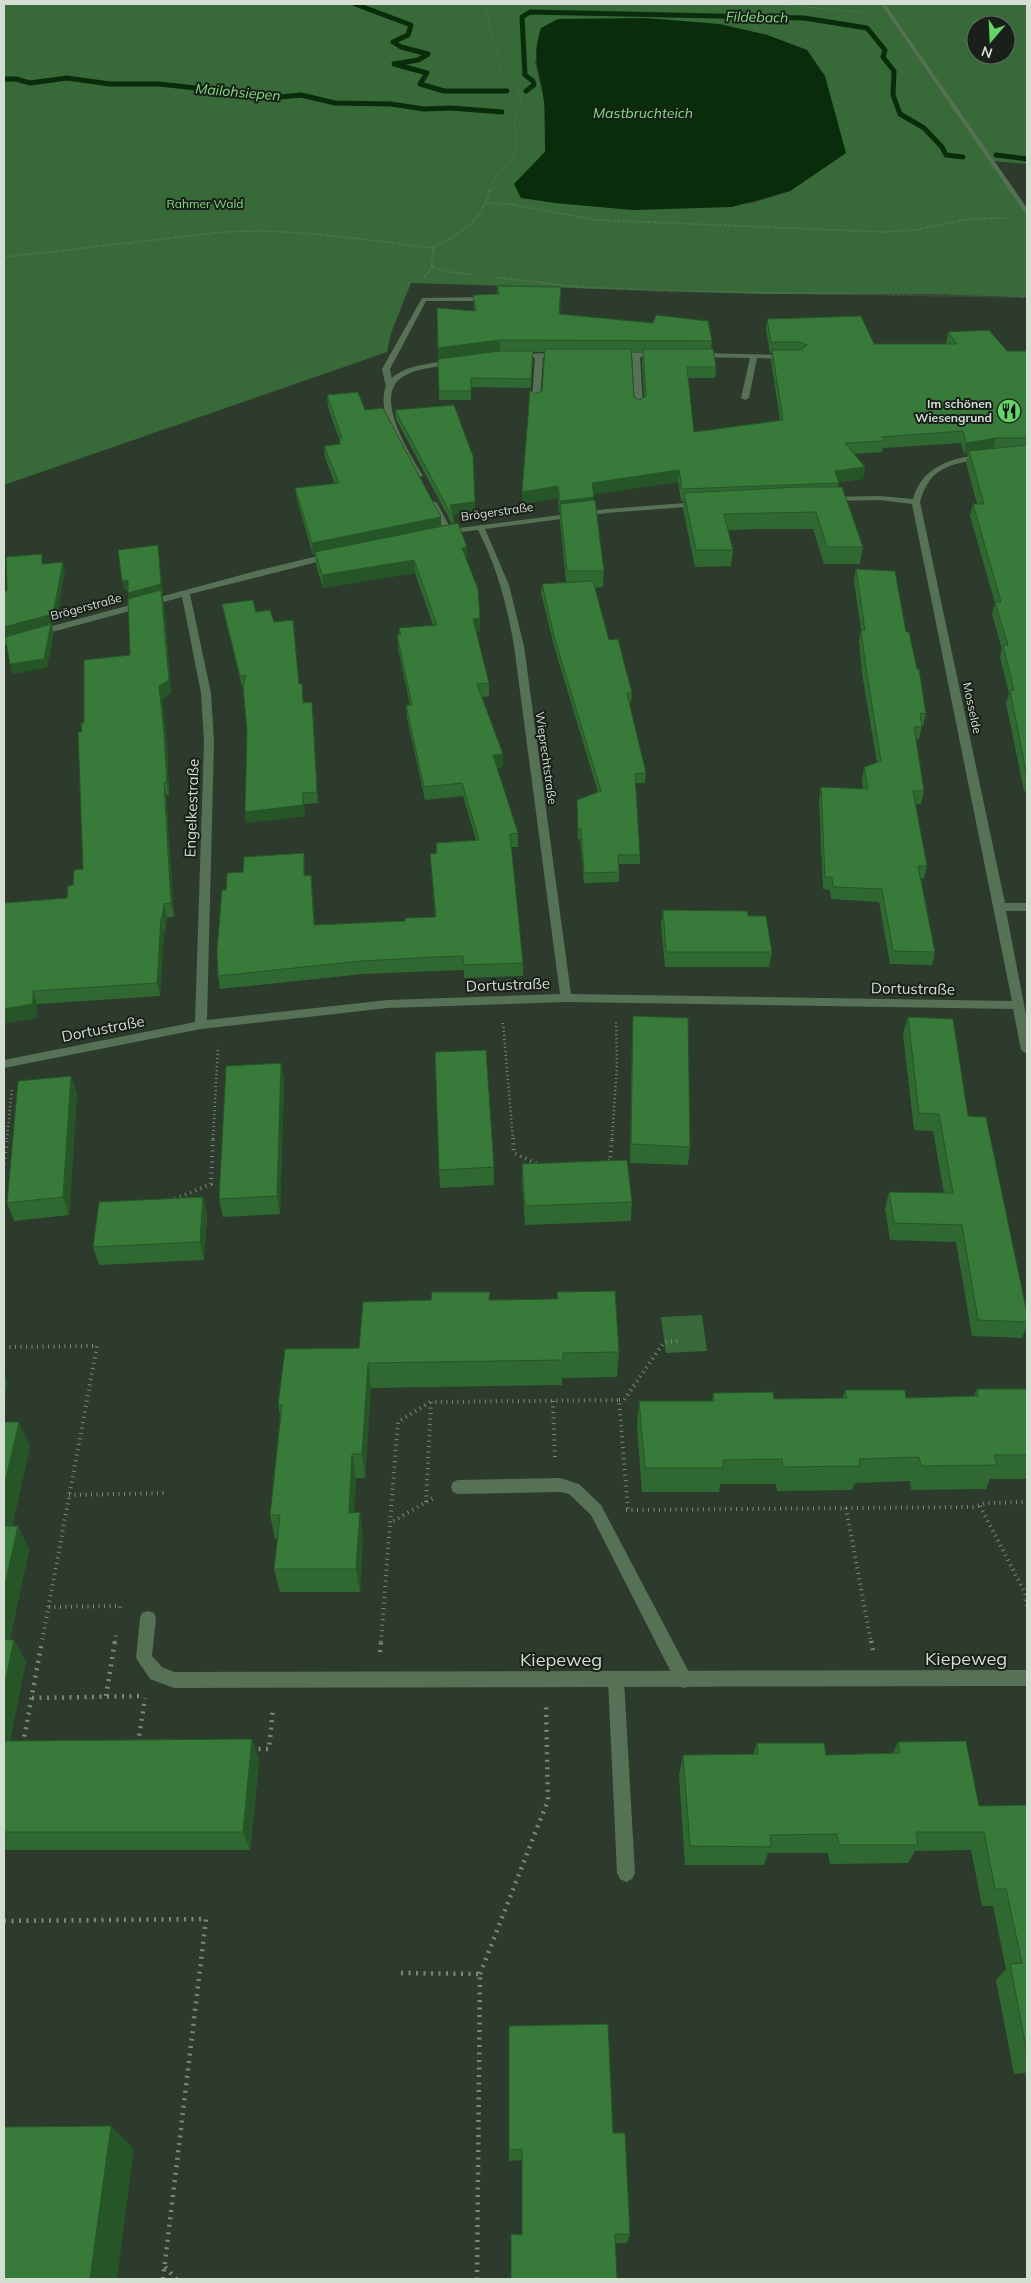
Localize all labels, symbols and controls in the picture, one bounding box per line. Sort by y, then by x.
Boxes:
water label: Fildebach [726,7,788,27]
north arrow [966,15,1016,65]
text: N [979,42,995,63]
water label: Mailohsiepen [195,79,281,105]
water label: Mastbruchteich [593,104,693,122]
park label: Rahmer Wald [167,196,243,211]
place label: Im schönen Wiesengrund [915,396,992,425]
restaurant icon: Im schönen Wiesengrund [996,398,1022,424]
street label: Brögerstraße [460,499,534,524]
street label: Brögerstraße [49,590,123,623]
street label: Mosselde [960,681,985,735]
street label: Wieprechtstraße [533,711,560,805]
street label: Engelkestraße [180,758,203,858]
street label: Dortustraße [466,974,550,995]
street label: Dortustraße [871,978,955,999]
street label: Dortustraße [60,1011,146,1046]
street label: Kiepeweg [925,1647,1007,1670]
street label: Kiepeweg [520,1648,602,1671]

